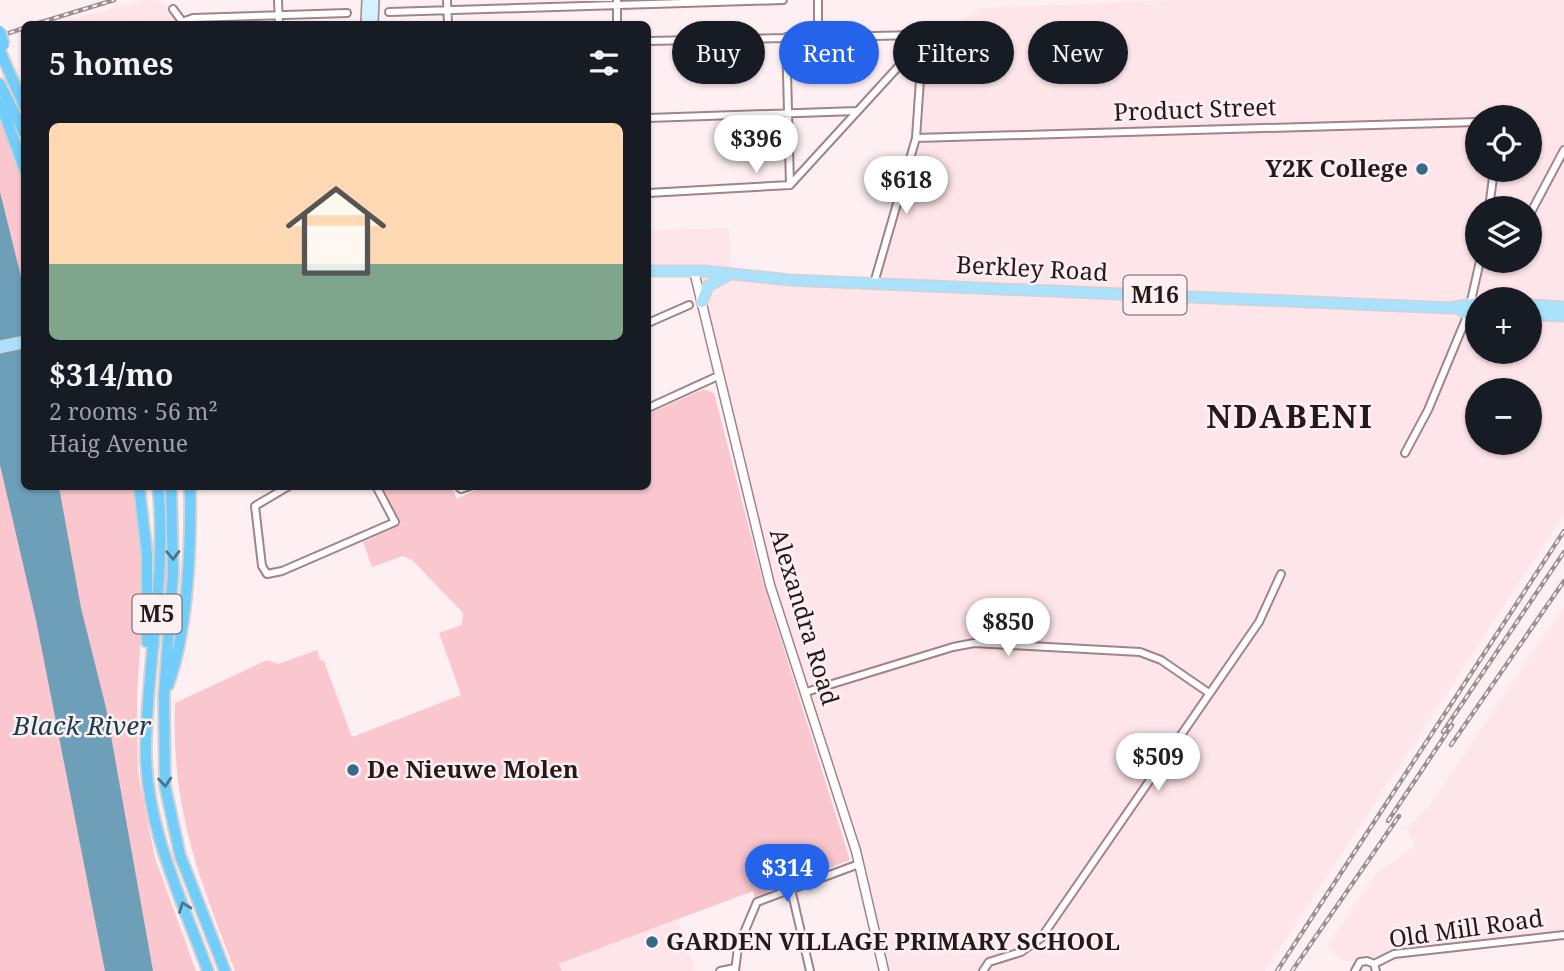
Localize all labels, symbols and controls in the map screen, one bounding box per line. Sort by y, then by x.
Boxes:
chip: Buy [672,21,765,84]
chip: Rent [779,21,879,84]
chip: Filters [893,21,1014,84]
chip: New [1028,21,1128,84]
text: 5 homes [49,43,173,84]
icon: filters [585,44,623,82]
street label: Product Street [1113,89,1277,128]
map controls [1465,105,1542,455]
button: locate [1465,105,1542,182]
pin: $396 [715,116,797,175]
text: $396 [730,122,782,154]
place label: Y2K College [1265,151,1408,184]
pin: $618 [865,156,947,216]
marker: Y2K College [1414,161,1430,177]
text: $618 [880,163,932,195]
icon: home [273,168,399,294]
button: layers [1465,196,1542,273]
street label: Berkley Road [955,247,1109,288]
road number: M16 [1124,276,1186,314]
button: + [1465,287,1542,364]
text: $314/mo [49,354,173,395]
button: − [1465,378,1542,455]
district label: NDABENI [1206,394,1374,437]
text: 2 rooms · 56 m² [49,395,218,427]
text: Haig Avenue [49,427,188,459]
street label: Alexandra Road [763,524,848,709]
one-way arrow [165,549,180,560]
road number: M5 [132,594,182,634]
pin: $850 [967,598,1049,658]
text: $850 [982,605,1034,637]
water label: Black River [12,707,152,743]
pin: $509 [1117,734,1199,793]
text: $509 [1132,740,1184,772]
place label: De Nieuwe Molen [367,752,579,785]
marker: De Nieuwe Molen [345,762,361,778]
one-way arrow [157,777,172,788]
pin: $314 [746,844,828,904]
text: $314 [761,851,813,883]
street label: Old Mill Road [1387,900,1545,955]
one-way arrow [178,902,192,914]
place label: GARDEN VILLAGE PRIMARY SCHOOL [666,924,1120,957]
marker: GARDEN VILLAGE PRIMARY SCHOOL [644,934,660,950]

